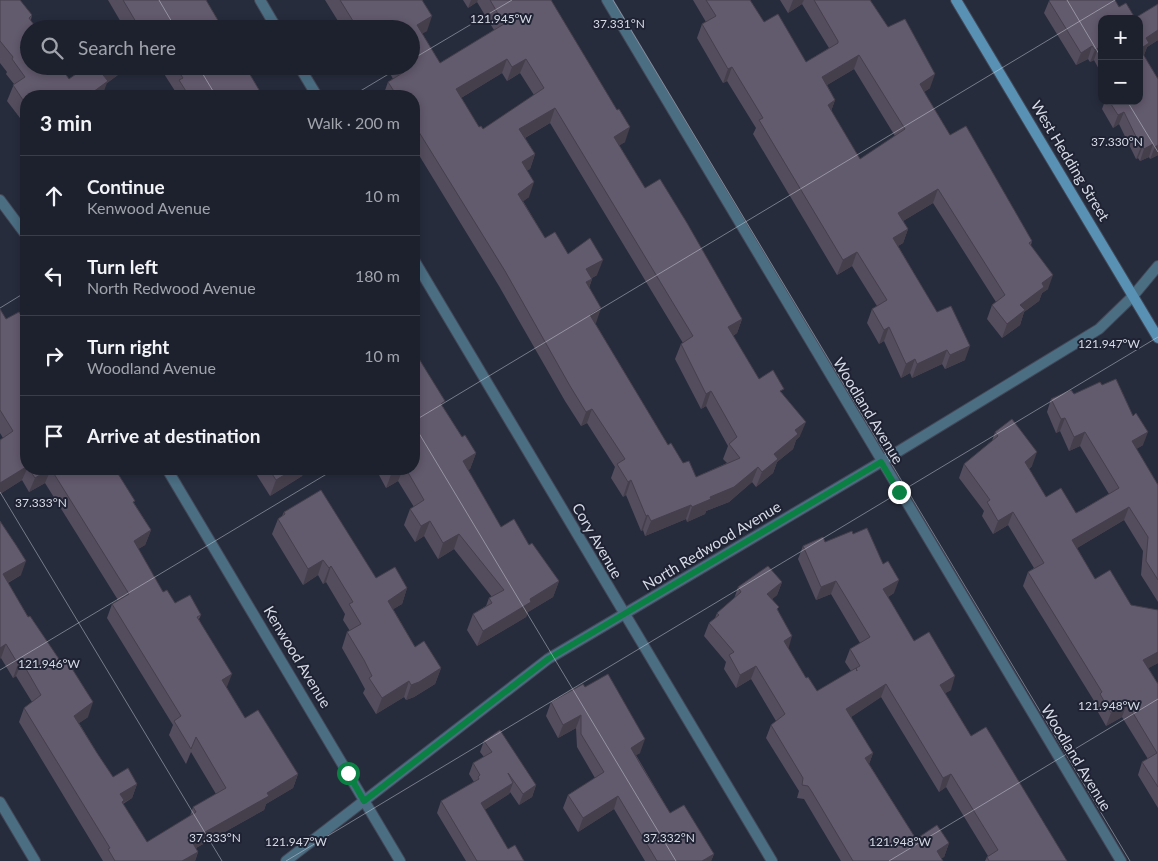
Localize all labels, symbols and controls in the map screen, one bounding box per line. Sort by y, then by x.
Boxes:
text: 121.945°W [470,11,533,26]
map controls [1098,15,1143,105]
button: + [1098,15,1143,60]
text: 37.331°N [593,16,645,31]
search box [20,20,420,75]
icon: search [38,34,66,62]
text: Search here [78,36,176,59]
button: − [1098,60,1143,105]
street label: West Hedding Street [1028,97,1114,225]
text: 3 min [40,110,92,135]
text: Walk · 200 m [307,113,400,132]
text: 37.330°N [1091,134,1143,149]
text: Continue [87,175,165,198]
icon: ahead [40,182,68,210]
text: 10 m [364,186,400,205]
text: Kenwood Avenue [87,198,210,217]
text: Turn left [87,255,158,278]
icon: left [40,262,68,290]
text: 180 m [355,266,400,285]
text: North Redwood Avenue [87,278,256,297]
text: Turn right [87,335,169,358]
text: 121.947°W [1078,336,1141,351]
icon: right [40,342,68,370]
text: 10 m [364,346,400,365]
street label: Woodland Avenue [830,354,908,467]
text: Woodland Avenue [87,358,216,377]
icon: arrive [40,422,68,450]
text: Arrive at destination [87,424,260,447]
route end [888,481,911,504]
text: 37.333°N [15,495,67,510]
street label: North Redwood Avenue [639,497,784,594]
street label: Cory Avenue [569,500,627,582]
street label: Kenwood Avenue [260,602,335,711]
text: 121.946°W [18,656,81,671]
text: 121.948°W [1078,698,1141,713]
street label: Woodland Avenue [1038,701,1116,814]
route start [337,762,360,785]
text: 37.333°N [189,830,241,845]
text: 37.332°N [643,830,695,845]
text: 121.947°W [265,834,328,849]
text: 121.948°W [869,834,932,849]

